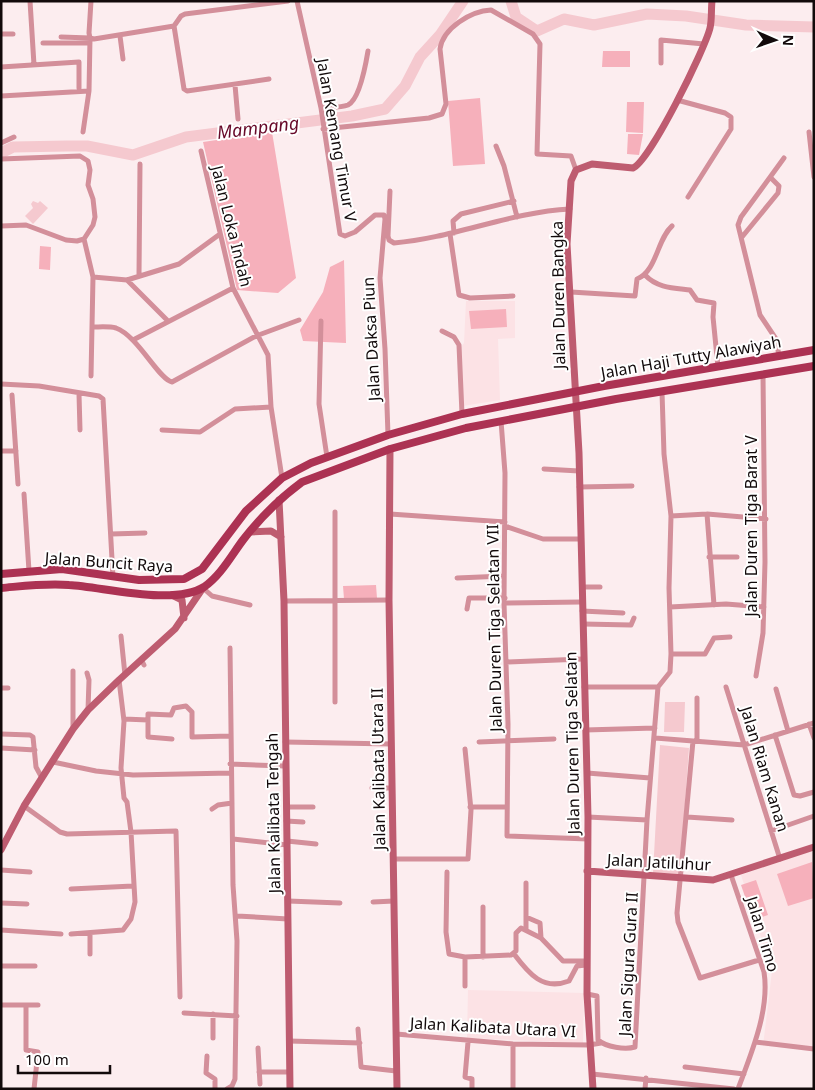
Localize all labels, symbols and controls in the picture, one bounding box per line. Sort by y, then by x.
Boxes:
north arrow [750,15,800,65]
text: N [779,34,798,46]
street label: Jalan Kemang Timur V [311,55,362,224]
water label: Mampang [215,110,300,144]
street label: Jalan Loka Indah [206,161,258,289]
street label: Jalan Duren Bangka [546,221,570,371]
street label: Jalan Daksa Piun [357,276,385,404]
street label: Jalan Haji Tutty Alawiyah [597,330,783,384]
street label: Jalan Duren Tiga Barat V [740,435,762,619]
street label: Jalan Duren Tiga Selatan VII [481,524,507,734]
street label: Jalan Buncit Raya [42,546,174,577]
street label: Jalan Duren Tiga Selatan [559,651,585,837]
street label: Jalan Kalibata Utara II [366,688,390,852]
street label: Jalan Riam Kanan [735,702,795,835]
street label: Jalan Kalibata Tengah [261,732,285,896]
street label: Jalan Jatiluhur [604,848,712,876]
street label: Jalan Sigura Gura II [613,891,643,1039]
street label: Jalan Timo [740,891,785,975]
street label: Jalan Kalibata Utara VI [407,1012,577,1042]
scale bar [18,1042,110,1074]
text: 100 m [25,1049,69,1069]

